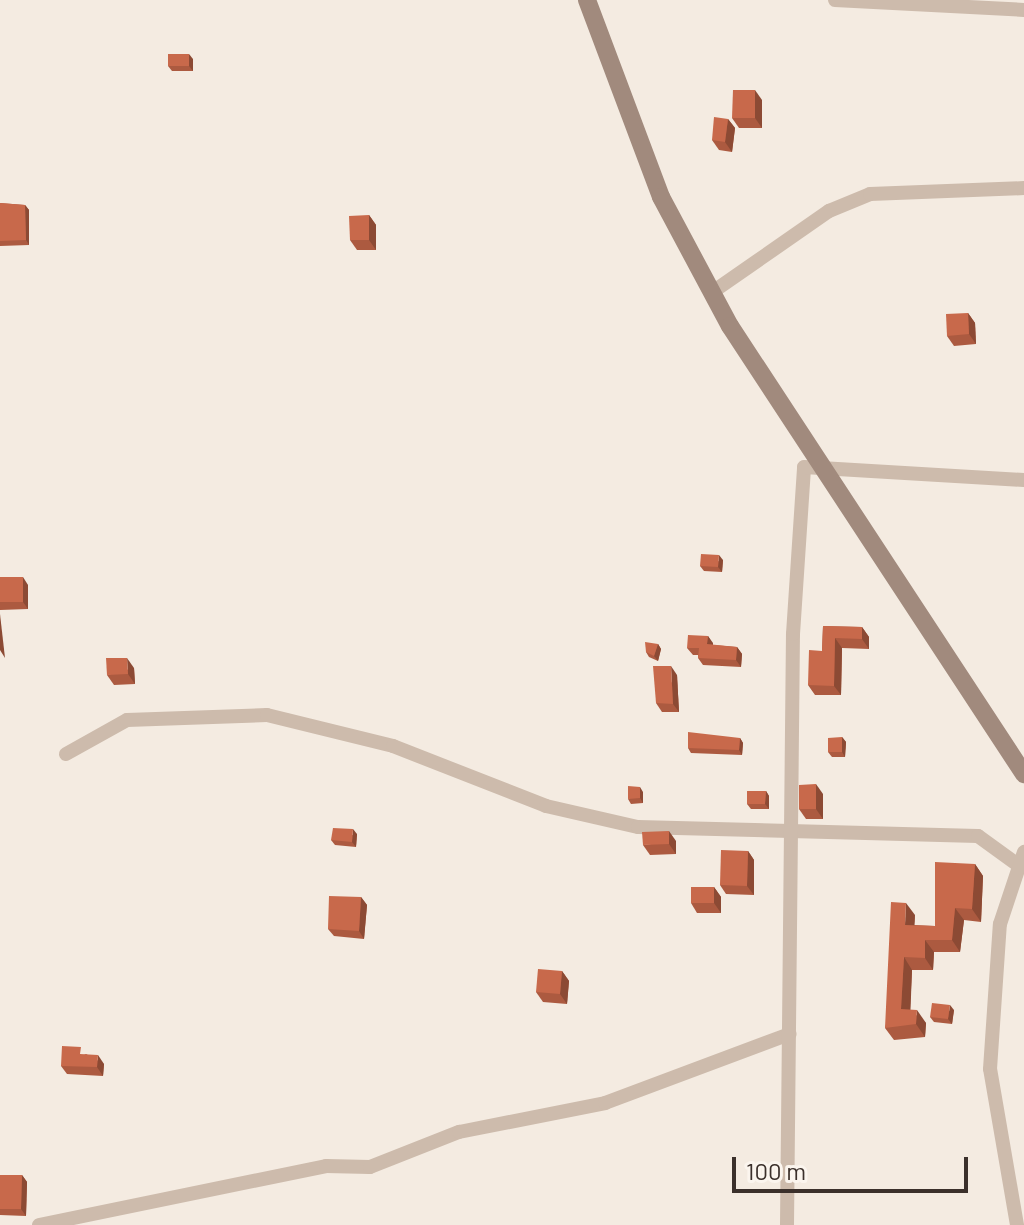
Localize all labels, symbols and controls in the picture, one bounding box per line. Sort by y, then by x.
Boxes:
scale bar [736,1141,972,1191]
text: 100 m [746,1156,806,1185]

